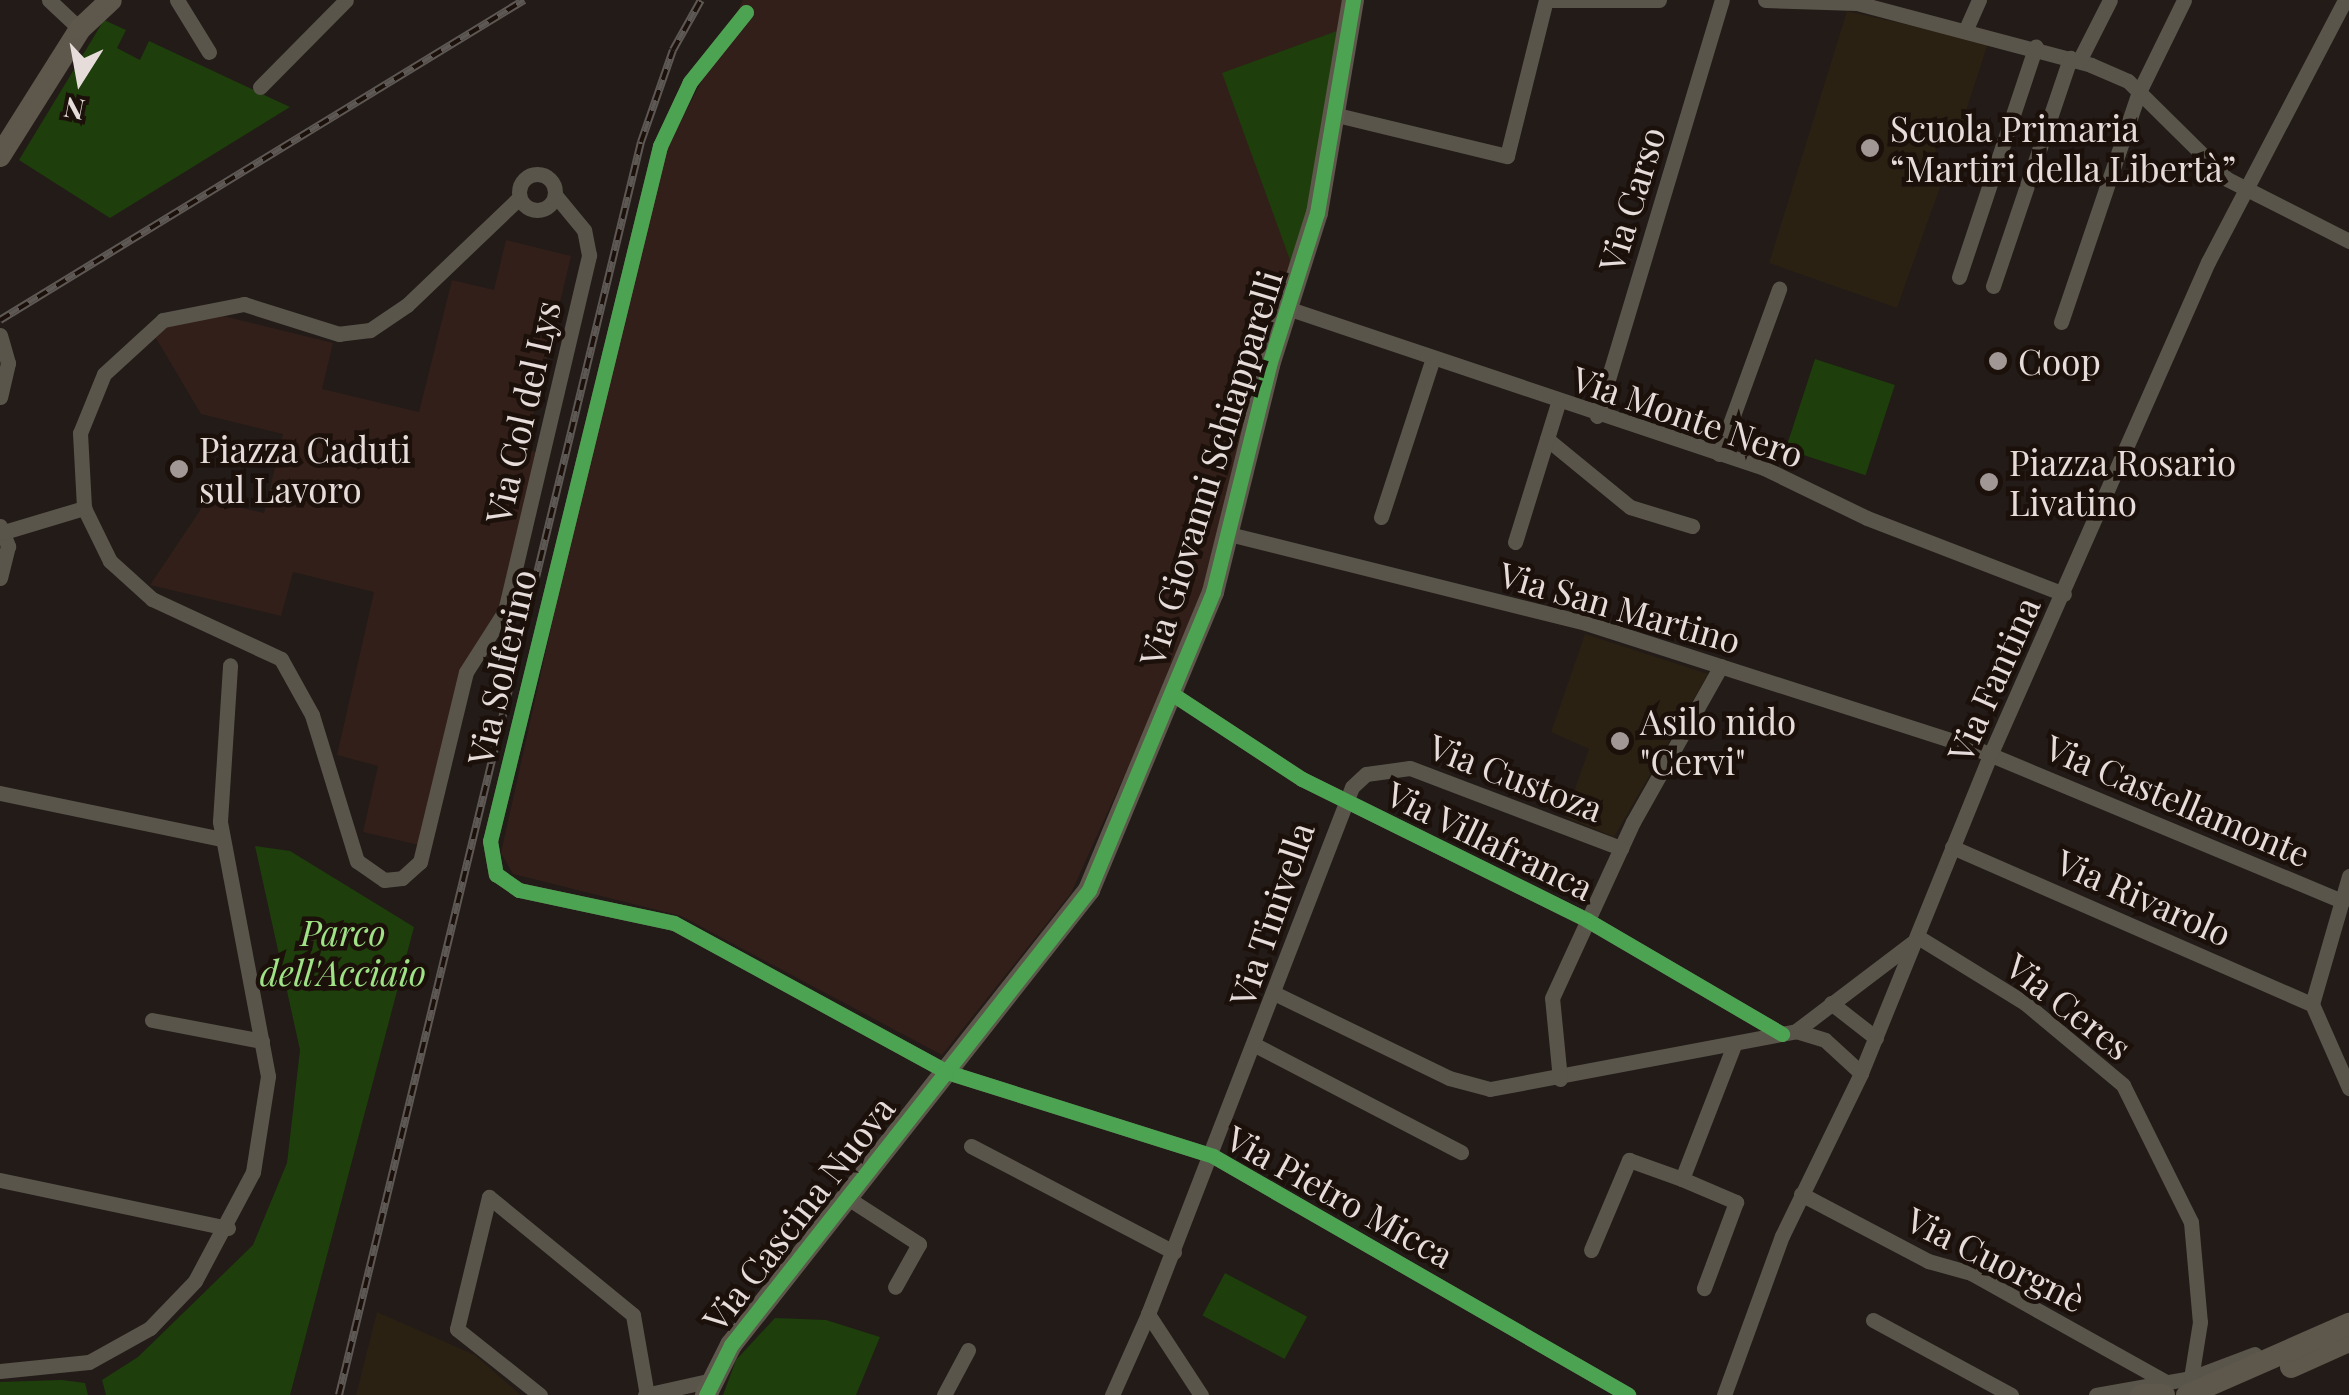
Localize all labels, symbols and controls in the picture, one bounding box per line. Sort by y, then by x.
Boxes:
north arrow [30,30,130,130]
text: N [61,90,88,130]
place label: Scuola Primaria “Martiri della Libertà” [1890,107,2237,189]
street label: Via Carso [1589,121,1673,277]
marker: Scuola Primaria “Martiri della Libertà” [1859,137,1881,159]
street label: Via Giovanni Schiapparelli [1130,265,1290,671]
street label: Via Col del Lys [476,296,568,528]
place label: Coop [2018,340,2101,382]
marker: Coop [1987,350,2009,372]
street label: Via Monte Nero [1567,357,1809,475]
place label: Piazza Caduti sul Lavoro [199,428,411,510]
place label: Piazza Rosario Livatino [2009,441,2237,523]
marker: Piazza Caduti sul Lavoro [168,458,190,480]
marker: Piazza Rosario Livatino [1978,471,2000,493]
street label: Via San Martino [1494,552,1746,662]
street label: Via Solferino [458,565,544,769]
street label: Via Fantina [1938,590,2048,768]
place label: Asilo nido "Cervi" [1640,700,1796,782]
street label: Via Custoza [1423,725,1609,829]
street label: Via Castellamonte [2039,725,2317,875]
marker: Asilo nido "Cervi" [1609,730,1631,752]
street label: Via Villafranca [1379,772,1601,908]
street label: Via Tinivella [1220,816,1322,1012]
street label: Via Rivarolo [2050,840,2238,954]
park label: Parco dell'Acciaio [260,911,426,993]
street label: Via Ceres [1998,944,2140,1068]
street label: Via Cascina Nuova [693,1087,903,1339]
street label: Via Pietro Micca [1219,1116,1461,1276]
street label: Via Cuorgnè [1900,1198,2092,1320]

